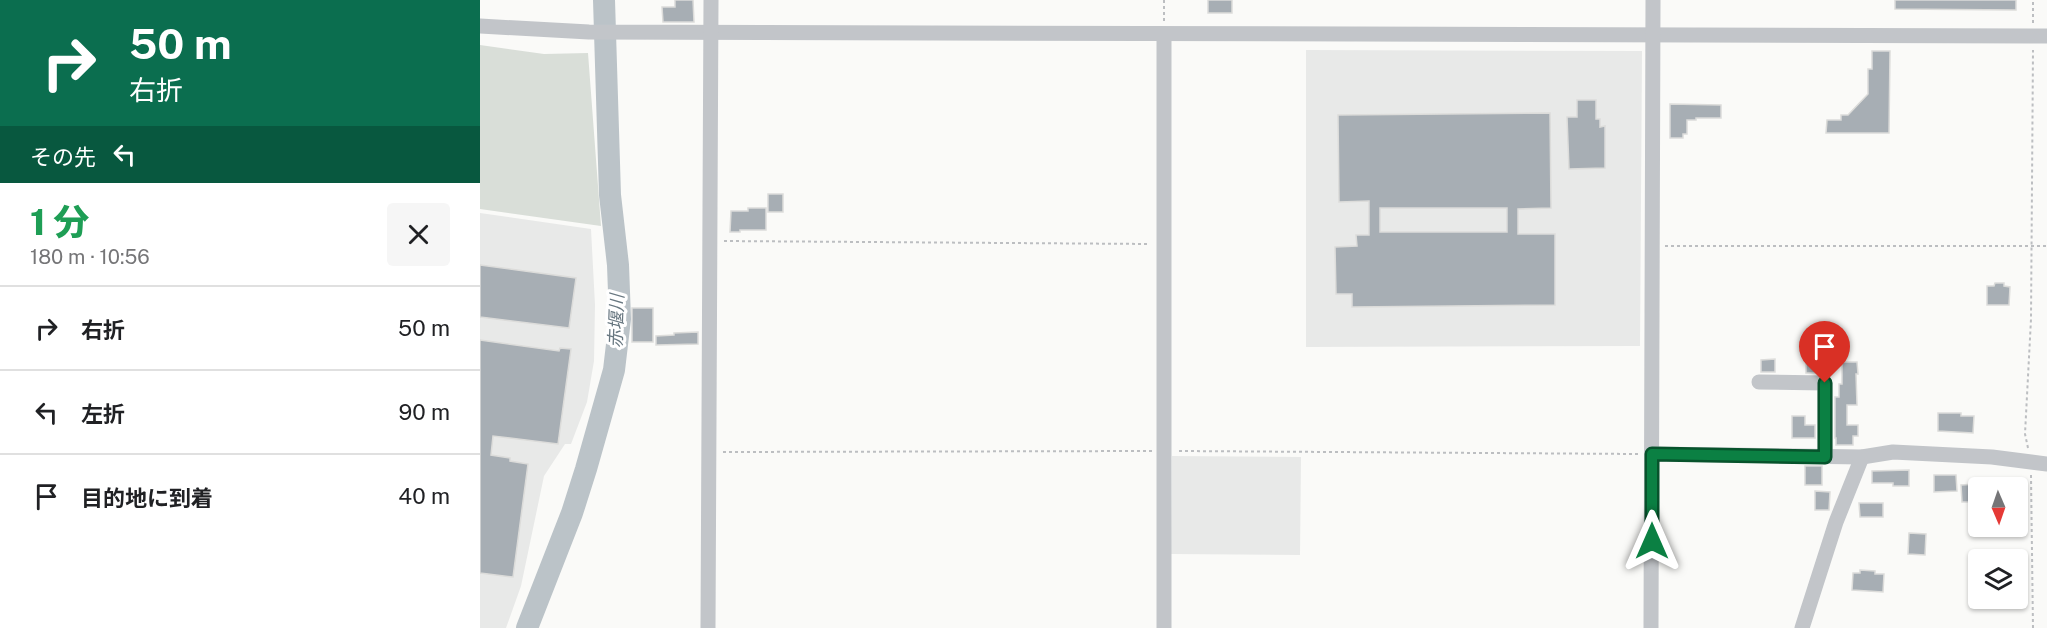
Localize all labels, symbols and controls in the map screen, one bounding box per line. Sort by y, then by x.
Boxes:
text: 50 m [129,19,232,68]
icon: right [30,24,108,102]
text: 右折 [129,74,183,106]
icon: left [108,138,141,171]
text: その先 [30,144,96,170]
text: 1 分 [30,201,90,243]
button: close [387,203,450,266]
text: 180 m · 10:56 [30,245,150,269]
water label: 赤堰川 [605,292,628,348]
icon: right [30,312,63,345]
text: 50 m [398,315,450,341]
text: 右折 [81,317,125,343]
pin [1799,321,1850,383]
icon: arrive [1808,330,1841,363]
icon: left [30,396,63,429]
text: 90 m [399,399,450,425]
text: 左折 [81,401,125,427]
north arrow [1968,477,2028,537]
map controls [1968,477,2028,609]
icon: arrive [30,480,63,513]
text: 40 m [398,483,450,509]
text: 目的地に到着 [81,485,213,511]
position arrow [1620,509,1684,573]
button: layers [1968,549,2028,609]

